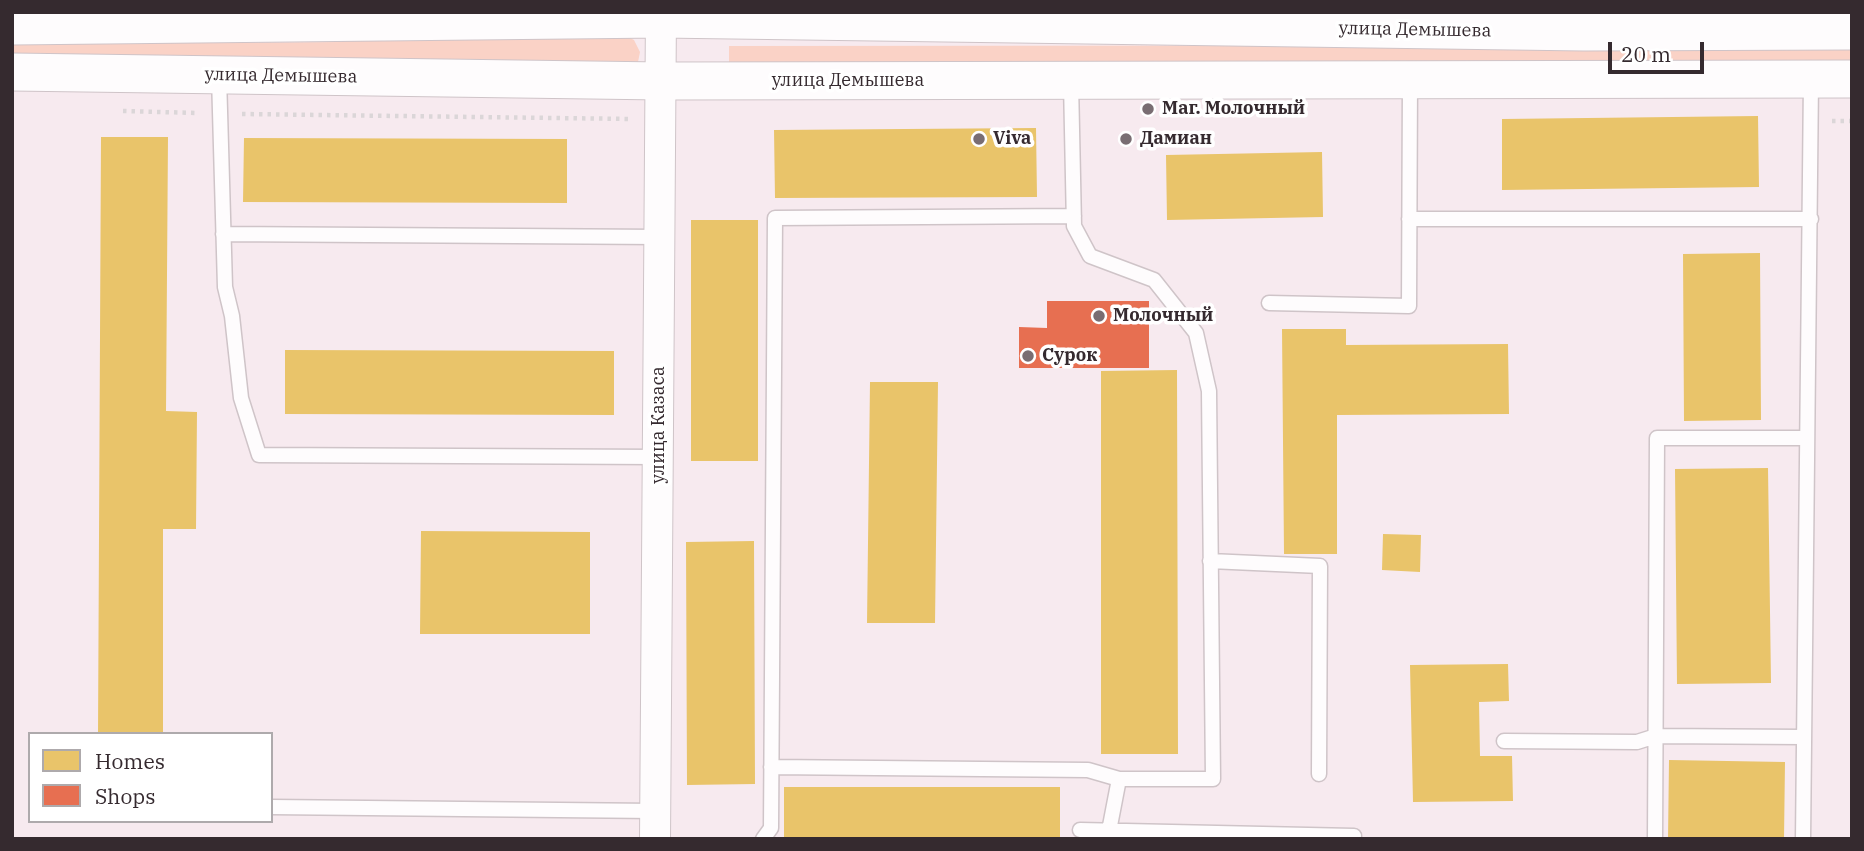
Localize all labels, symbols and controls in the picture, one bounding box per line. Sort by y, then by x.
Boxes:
street label: улица Демышева [1339,18,1491,42]
scale bar [1612,28,1708,72]
text: 20 m [1621,40,1671,68]
street label: улица Демышева [205,64,357,88]
street label: улица Демышева [772,70,924,92]
place label: Маг. Молочный [1162,98,1305,120]
marker: Маг. Молочный [1140,101,1156,117]
place label: Viva [993,128,1031,150]
place label: Дамиан [1140,128,1212,150]
marker: Viva [971,131,987,147]
marker: Дамиан [1118,131,1134,147]
place label: Молочный [1113,305,1213,327]
marker: Молочный [1091,308,1107,324]
place label: Сурок [1042,345,1097,367]
marker: Сурок [1020,348,1036,364]
street label: улица Казаса [648,366,670,484]
legend [28,732,273,823]
text: Homes [95,747,165,775]
text: Shops [95,782,155,810]

